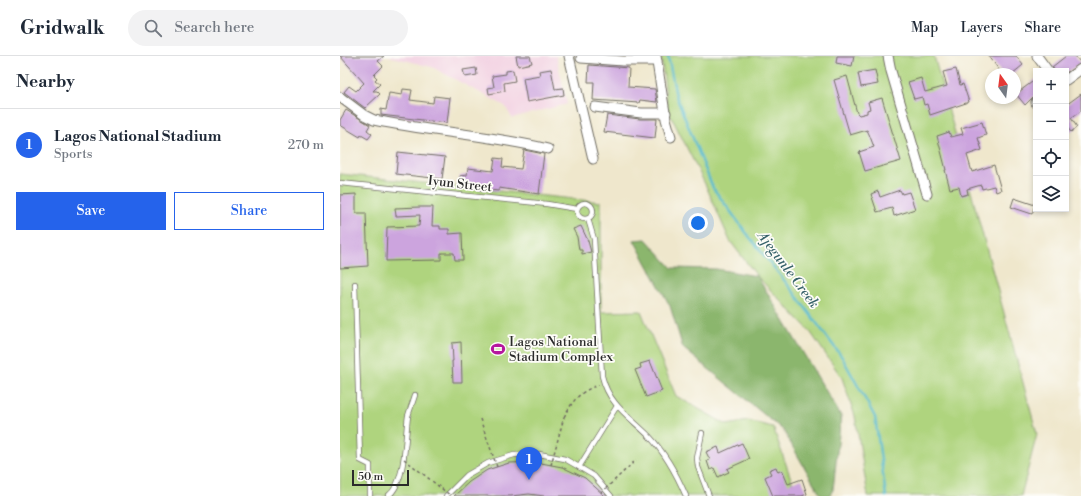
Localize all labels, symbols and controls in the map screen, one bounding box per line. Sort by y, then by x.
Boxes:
search box [128,10,408,46]
text: Gridwalk [20,16,104,40]
icon: search [142,17,164,39]
text: Search here [174,18,254,37]
text: Map [911,19,938,37]
text: Layers [960,19,1003,37]
text: Share [1025,19,1061,37]
north arrow [985,68,1021,104]
map controls [1033,68,1069,212]
button: + [1033,68,1069,104]
text: Nearby [16,71,75,93]
button: − [1033,104,1069,140]
text: Lagos National Stadium [54,127,221,146]
text: 1 [26,137,32,153]
text: 270 m [288,137,324,153]
button: locate [1033,140,1069,176]
text: Sports [54,146,93,162]
street label: Iyun Street [427,173,493,195]
button: layers [1033,176,1069,212]
button: Save [16,192,166,230]
button: Share [174,192,324,230]
your location [688,213,708,233]
water label: Ajegunle Creek [752,226,823,312]
place label: Lagos National Stadium Complex [509,334,613,365]
sports icon: Lagos National Stadium Complex [490,341,506,357]
pin: 1 [516,447,542,480]
scale bar [352,468,409,487]
text: 50 m [358,470,383,484]

